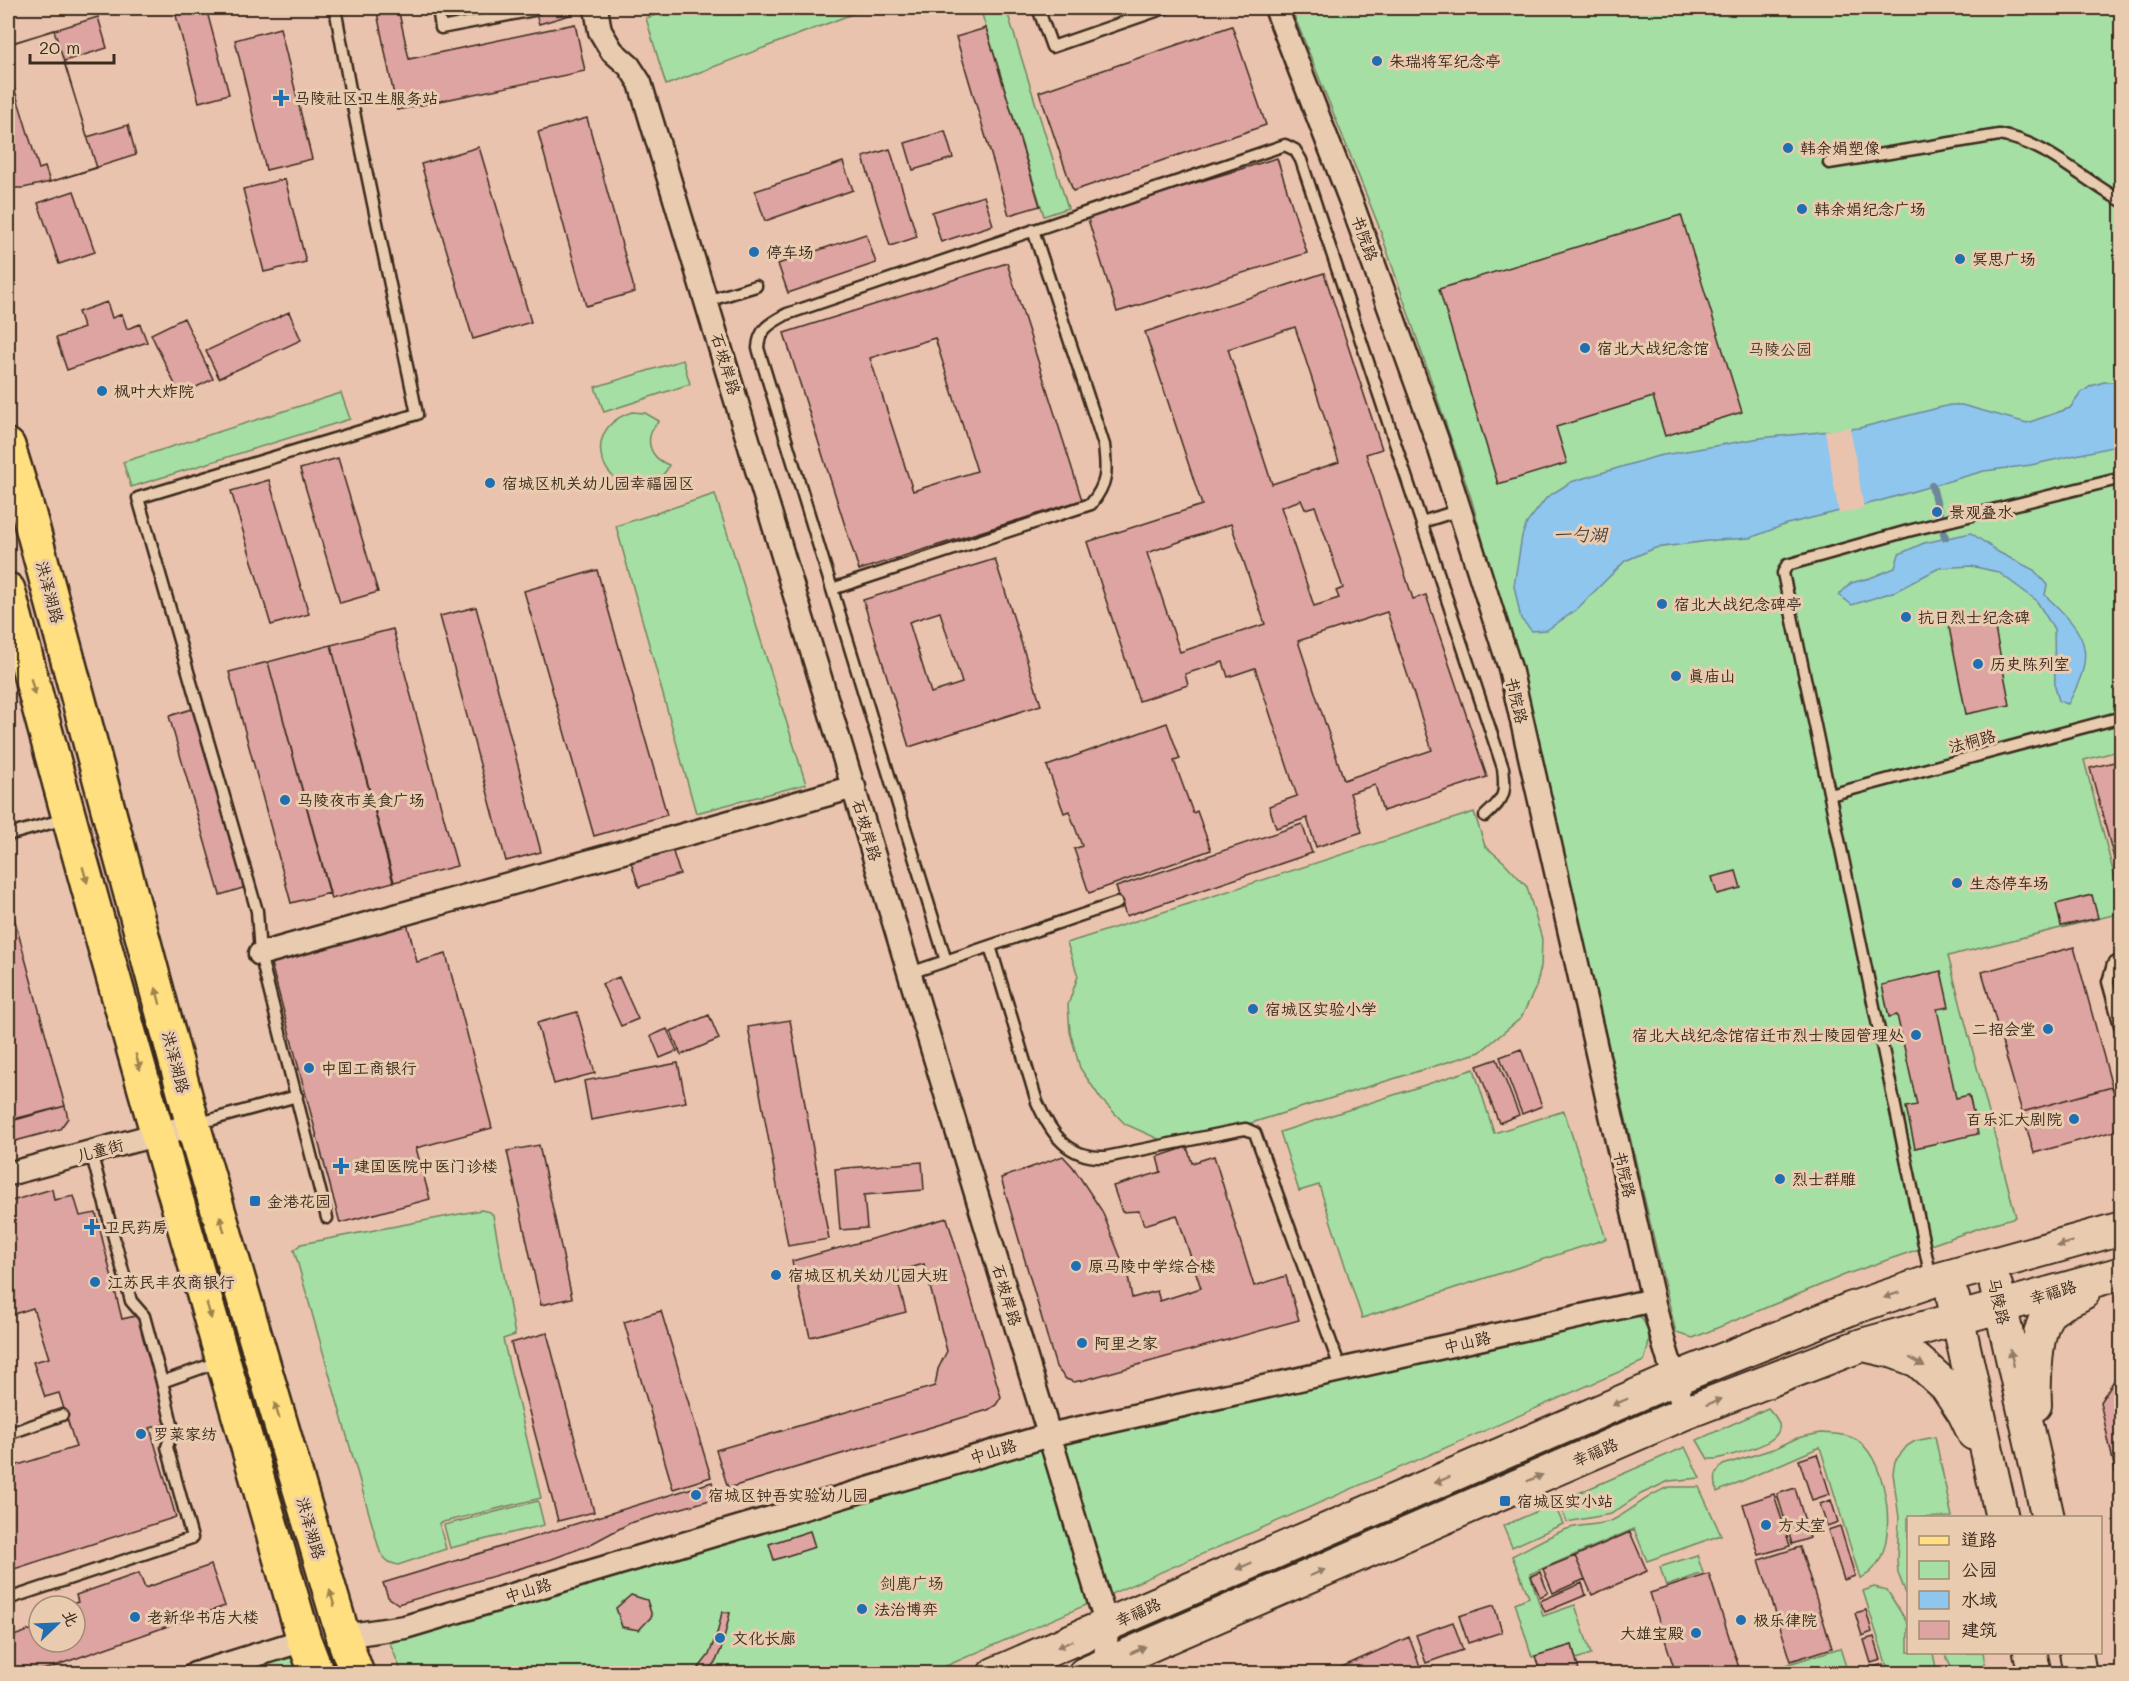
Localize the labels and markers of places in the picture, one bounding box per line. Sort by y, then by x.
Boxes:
place label: 朱瑞将军纪念亭 [1389,50,1501,71]
marker: 朱瑞将军纪念亭 [1370,54,1384,68]
place label: 马陵社区卫生服务站 [294,87,438,108]
marker: 马陵社区卫生服务站 [272,89,290,107]
place label: 韩余娟塑像 [1800,137,1880,158]
marker: 韩余娟塑像 [1781,141,1795,155]
place label: 韩余娟纪念广场 [1814,198,1926,219]
marker: 韩余娟纪念广场 [1795,202,1809,216]
place label: 停车场 [766,241,814,262]
marker: 停车场 [747,245,761,259]
place label: 冥思广场 [1972,248,2036,269]
marker: 冥思广场 [1953,252,1967,266]
place label: 宿北大战纪念馆 [1597,337,1709,358]
marker: 宿北大战纪念馆 [1578,341,1592,355]
place label: 枫叶大炸院 [114,380,194,401]
marker: 枫叶大炸院 [95,384,109,398]
place label: 宿城区机关幼儿园幸福园区 [502,472,694,493]
marker: 宿城区机关幼儿园幸福园区 [483,476,497,490]
place label: 景观叠水 [1949,501,2014,522]
marker: 景观叠水 [1930,505,1944,519]
place label: 宿北大战纪念碑亭 [1674,593,1802,614]
marker: 宿北大战纪念碑亭 [1655,597,1669,611]
place label: 抗日烈士纪念碑 [1918,606,2030,627]
marker: 抗日烈士纪念碑 [1899,610,1913,624]
place label: 历史陈列室 [1990,653,2070,674]
marker: 历史陈列室 [1971,657,1985,671]
place label: 真庙山 [1688,665,1736,686]
marker: 真庙山 [1669,669,1683,683]
place label: 马陵夜市美食广场 [297,789,425,810]
marker: 马陵夜市美食广场 [278,793,292,807]
place label: 生态停车场 [1969,872,2049,893]
marker: 生态停车场 [1950,876,1964,890]
place label: 宿城区实验小学 [1265,998,1377,1019]
marker: 宿城区实验小学 [1246,1002,1260,1016]
place label: 二招会堂 [1972,1018,2036,1039]
marker: 二招会堂 [2041,1022,2055,1036]
place label: 宿北大战纪念馆宿迁市烈士陵园管理处 [1632,1024,1905,1045]
marker: 宿北大战纪念馆宿迁市烈士陵园管理处 [1909,1028,1923,1042]
place label: 中国工商银行 [321,1057,417,1078]
marker: 中国工商银行 [302,1061,316,1075]
place label: 百乐汇大剧院 [1966,1108,2062,1129]
marker: 百乐汇大剧院 [2067,1112,2081,1126]
place label: 建国医院中医门诊楼 [354,1155,498,1176]
marker: 建国医院中医门诊楼 [332,1157,350,1175]
place label: 烈士群雕 [1792,1168,1856,1189]
marker: 烈士群雕 [1773,1172,1787,1186]
place label: 金港花园 [267,1190,331,1211]
marker: 金港花园 [248,1194,262,1208]
place label: 卫民药房 [104,1216,168,1237]
marker: 卫民药房 [85,1220,99,1234]
place label: 原马陵中学综合楼 [1088,1255,1216,1276]
marker: 原马陵中学综合楼 [1069,1259,1083,1273]
place label: 宿城区机关幼儿园大班 [788,1264,948,1285]
marker: 宿城区机关幼儿园大班 [769,1268,783,1282]
place label: 江苏民丰农商银行 [107,1271,235,1292]
marker: 江苏民丰农商银行 [88,1275,102,1289]
place label: 阿里之家 [1094,1332,1158,1353]
marker: 阿里之家 [1075,1336,1089,1350]
place label: 罗莱家纺 [153,1423,217,1444]
marker: 罗莱家纺 [134,1427,148,1441]
place label: 宿城区钟吾实验幼儿园 [708,1484,868,1505]
marker: 宿城区钟吾实验幼儿园 [689,1488,703,1502]
place label: 宿城区实小站 [1517,1490,1613,1511]
marker: 宿城区实小站 [1498,1494,1512,1508]
place label: 方丈室 [1778,1514,1826,1535]
marker: 方丈室 [1759,1518,1773,1532]
place label: 法治博弈 [874,1598,938,1619]
marker: 法治博弈 [855,1602,869,1616]
place label: 老新华书店大楼 [147,1606,259,1627]
place label: 极乐律院 [1753,1609,1817,1630]
marker: 老新华书店大楼 [128,1610,142,1624]
marker: 极乐律院 [1734,1613,1748,1627]
place label: 大雄宝殿 [1620,1622,1684,1643]
marker: 大雄宝殿 [1689,1626,1703,1640]
place label: 文化长廊 [732,1627,796,1648]
marker: 文化长廊 [713,1631,727,1645]

